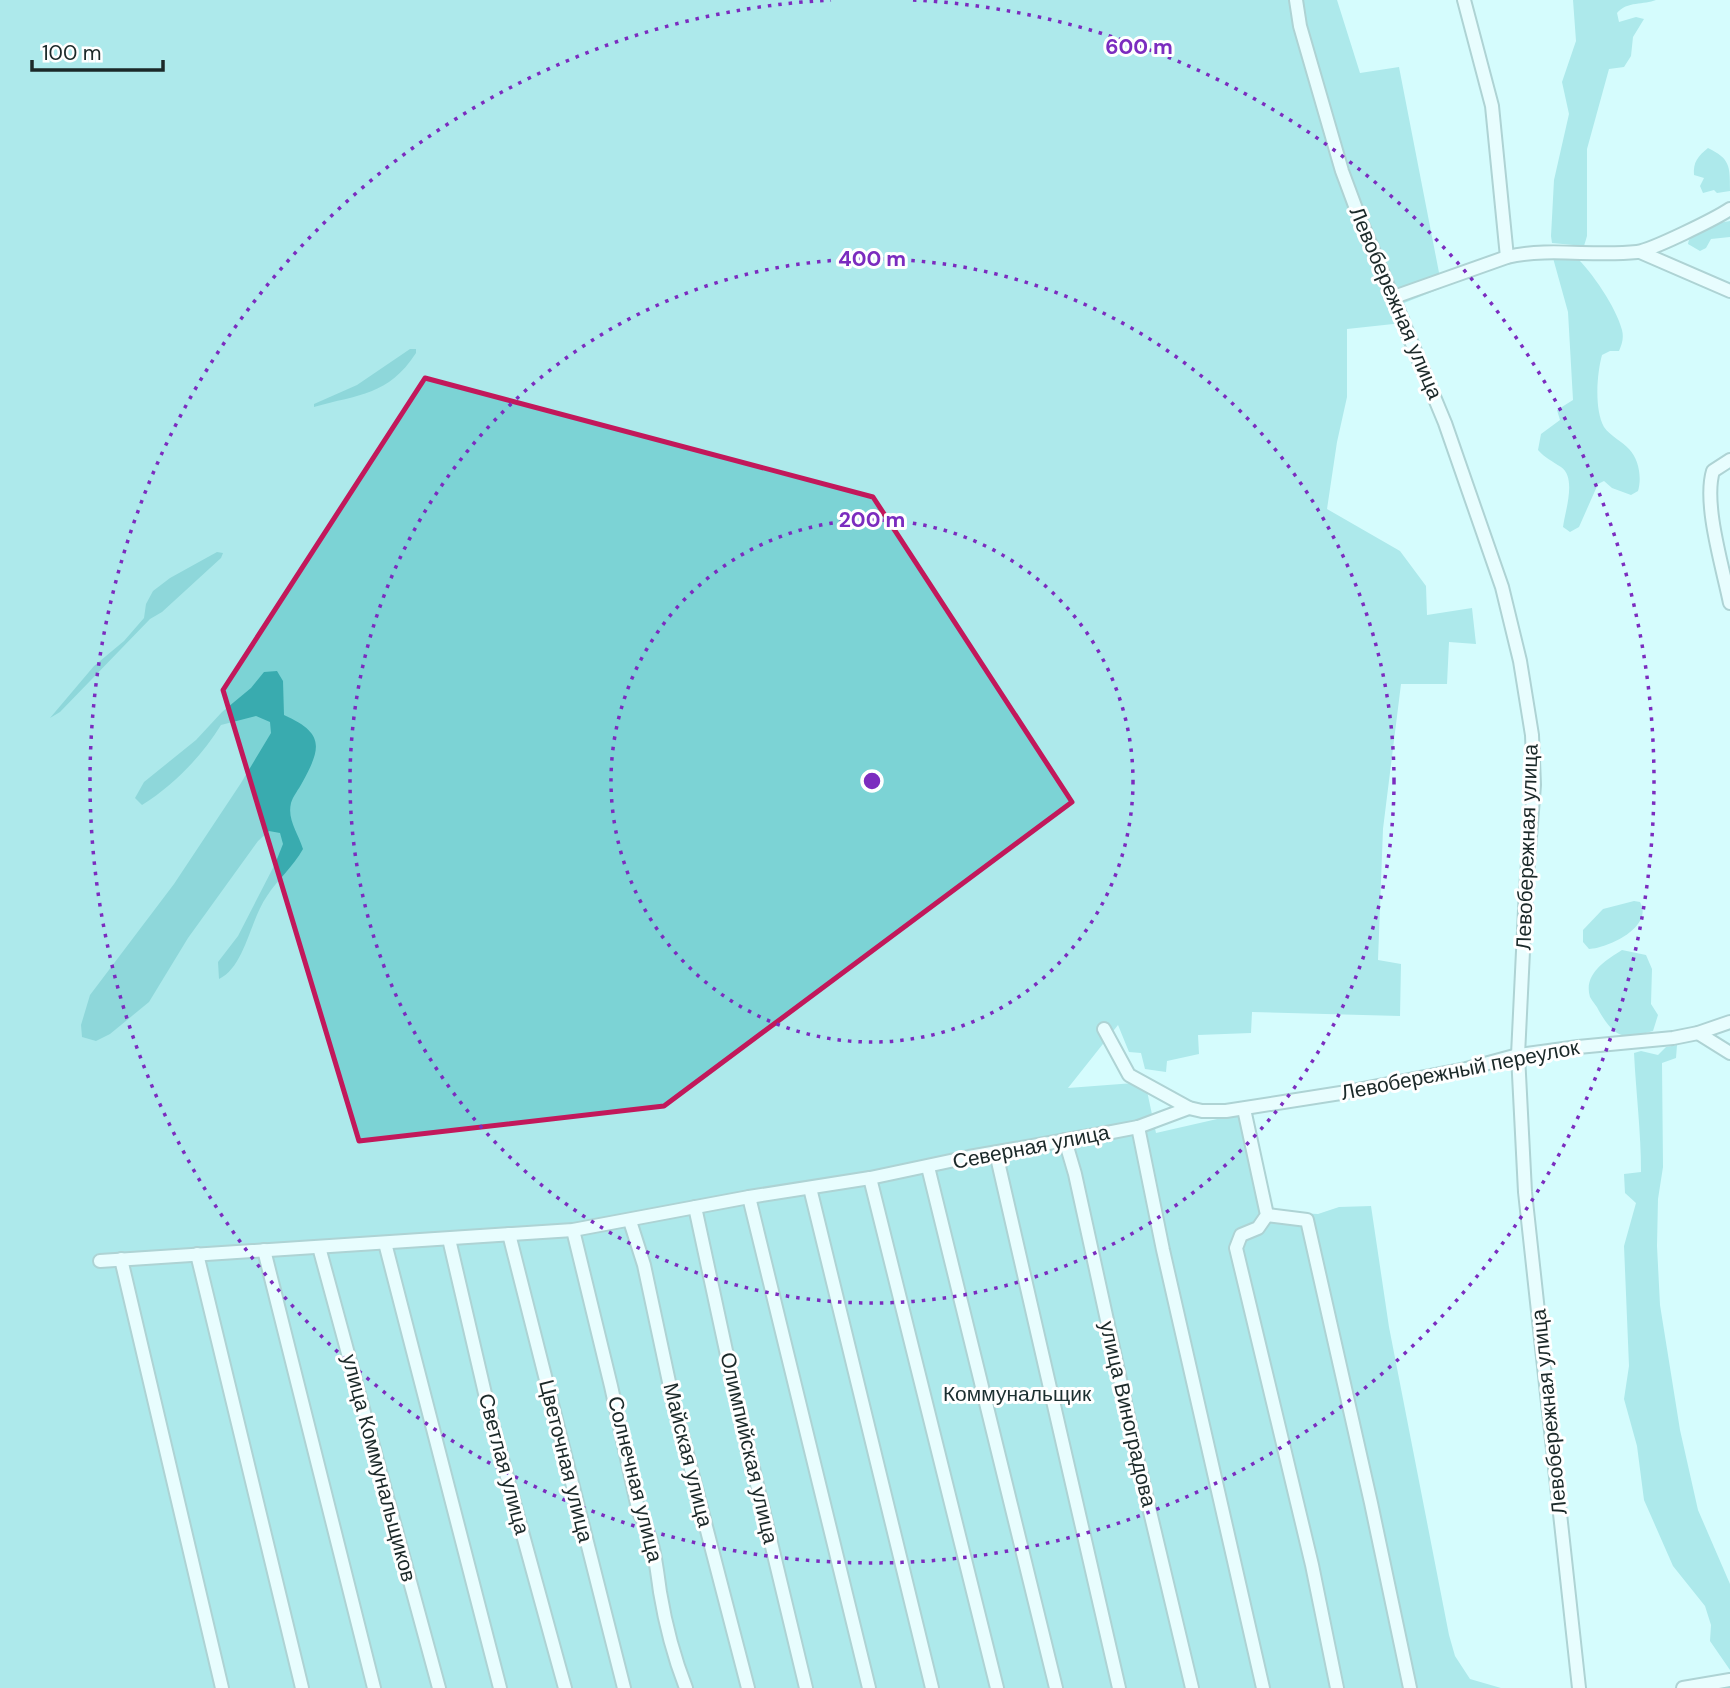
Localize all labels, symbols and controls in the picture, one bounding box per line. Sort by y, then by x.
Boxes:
scale bar [32,28,163,72]
text: 600 m [1105,33,1173,61]
text: 100 m [42,39,102,67]
street label: Левобережная улица [1343,202,1449,404]
text: 400 m [838,245,906,273]
text: 200 m [839,506,905,534]
street label: Левобережная улица [1509,743,1545,951]
centre of rings [860,769,884,793]
street label: Левобережный переулок [1338,1033,1582,1107]
street label: Северная улица [950,1118,1112,1176]
street label: Левобережная улица [1524,1307,1574,1516]
street label: улица Виноградова [1093,1318,1163,1510]
street label: Олимпийская улица [713,1349,785,1547]
street label: улица Коммунальщиков [335,1351,423,1585]
street label: Цветочная улица [532,1377,600,1546]
street label: Майская улица [657,1380,720,1530]
park label: Коммунальщик [943,1380,1092,1408]
street label: Светлая улица [472,1390,536,1538]
street label: Солнечная улица [601,1393,669,1565]

